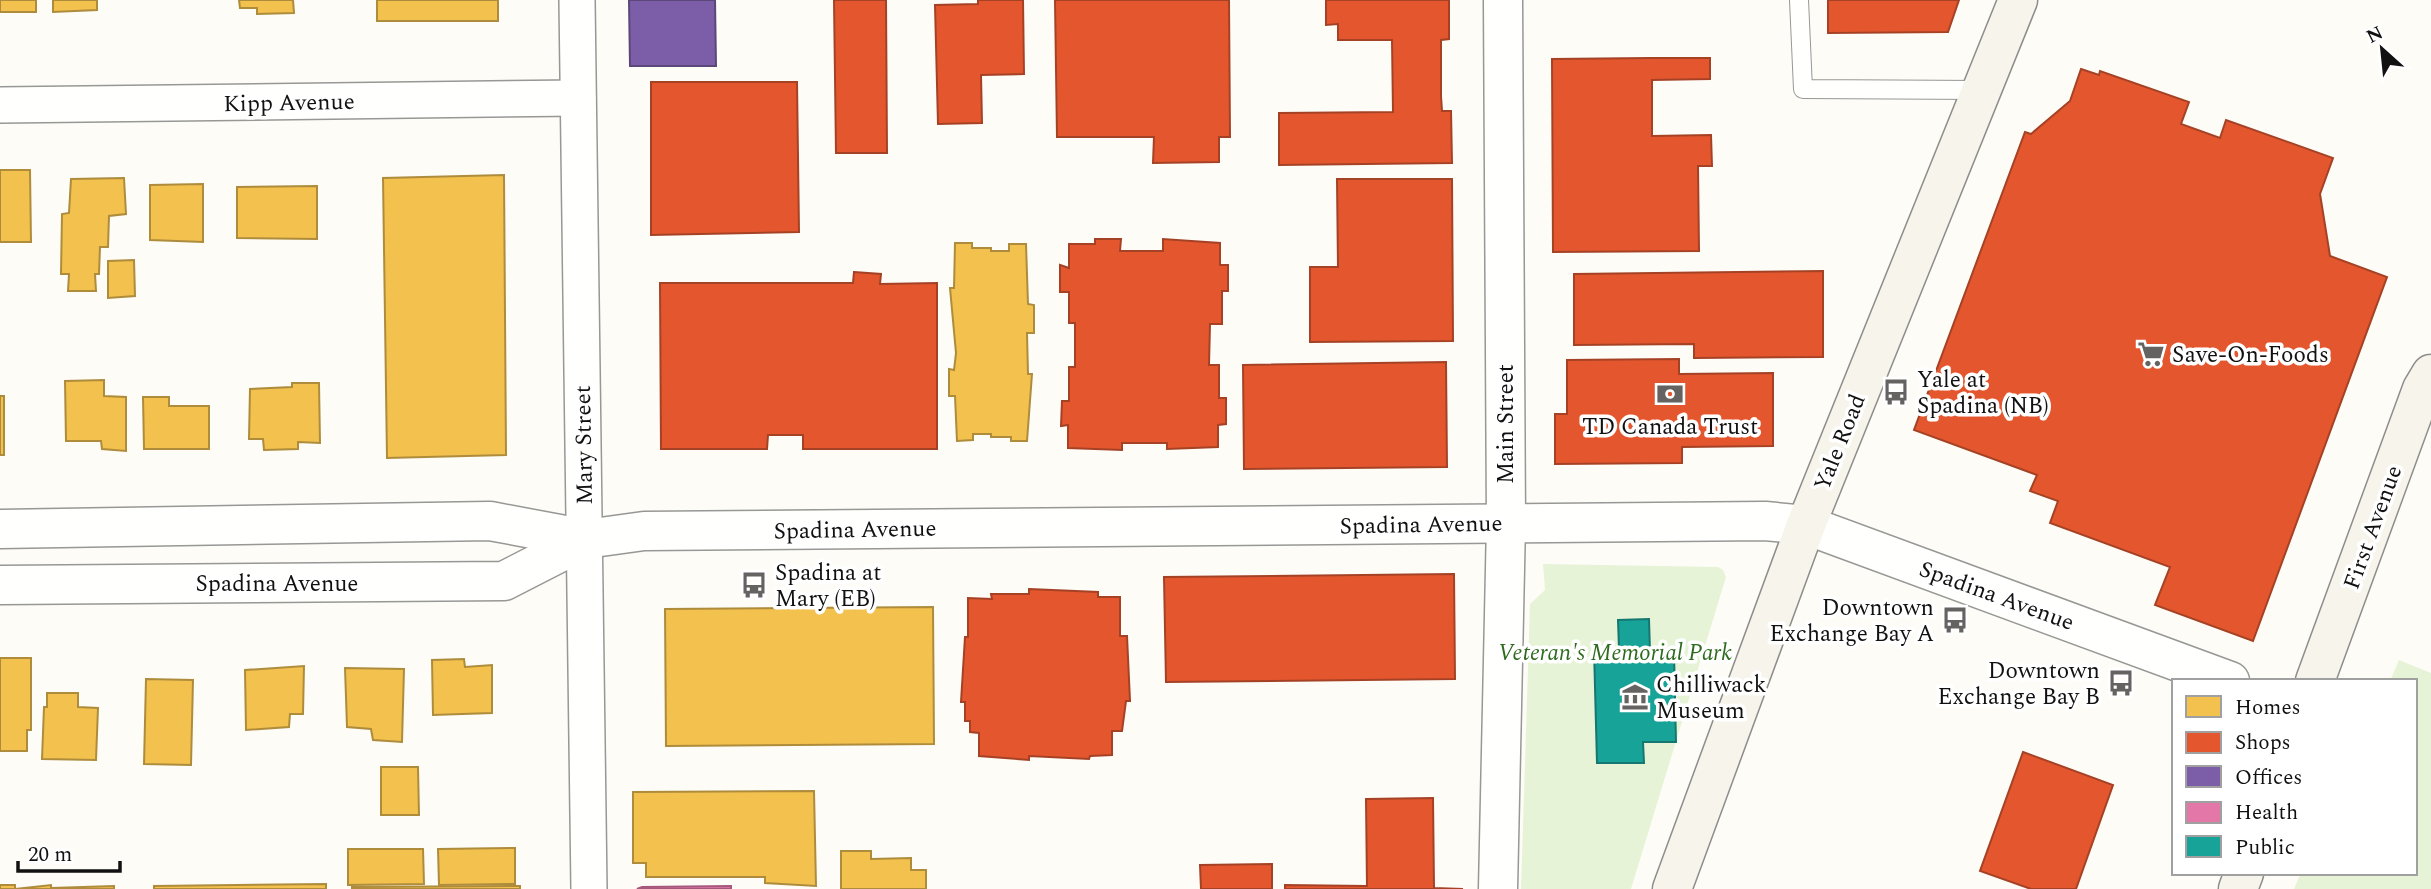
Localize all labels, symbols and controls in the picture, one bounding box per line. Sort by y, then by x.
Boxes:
north arrow [2347,14,2417,84]
text: N [2361,19,2388,52]
street label: Kipp Avenue [223,85,355,122]
place label: Save-On-Foods [2172,338,2329,373]
supermarket icon: Save-On-Foods [2136,339,2166,369]
place label: Yale at Spadina (NB) [1917,363,2049,424]
street label: Main Street [1489,364,1524,484]
bus stop icon: Yale at Spadina (NB) [1881,377,1911,407]
bank icon: TD Canada Trust [1655,379,1685,409]
street label: Mary Street [566,385,603,505]
street label: Yale Road [1805,389,1876,496]
place label: TD Canada Trust [1582,410,1758,445]
street label: First Avenue [2335,461,2412,594]
street label: Spadina Avenue [1339,507,1503,544]
street label: Spadina Avenue [773,512,937,549]
street label: Spadina Avenue [1914,552,2079,641]
place label: Spadina at Mary (EB) [775,556,881,617]
street label: Spadina Avenue [196,567,358,602]
bus stop icon: Spadina at Mary (EB) [739,570,769,600]
place label: Downtown Exchange Bay A [1770,591,1934,652]
bus stop icon: Downtown Exchange Bay A [1940,605,1970,635]
park label: Veteran's Memorial Park [1498,636,1732,671]
place label: Downtown Exchange Bay B [1938,654,2100,715]
place label: Chilliwack Museum [1656,668,1766,729]
bus stop icon: Downtown Exchange Bay B [2106,668,2136,698]
legend [2172,679,2417,875]
museum icon: Chilliwack Museum [1620,682,1650,712]
text: Homes [2235,692,2301,724]
text: Shops [2235,727,2291,759]
text: Offices [2235,762,2302,794]
text: Health [2235,797,2298,829]
scale bar [18,830,119,874]
text: Public [2235,832,2295,864]
text: 20 m [28,839,72,871]

